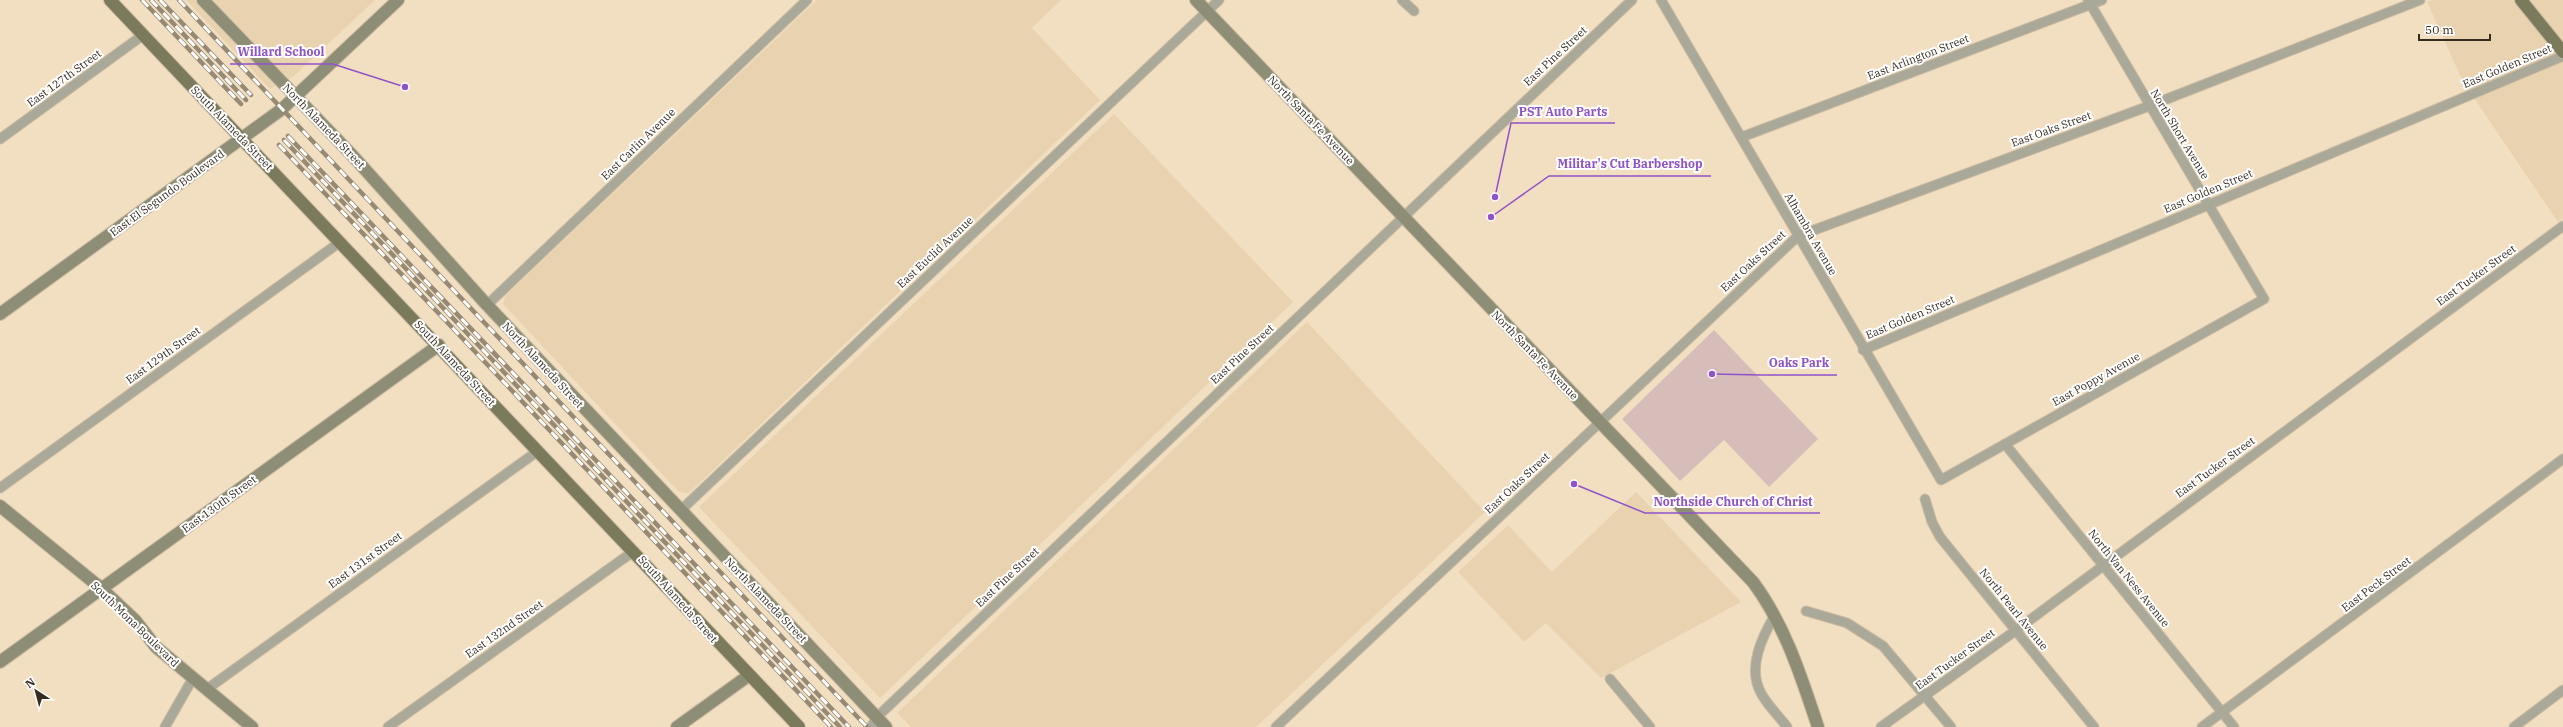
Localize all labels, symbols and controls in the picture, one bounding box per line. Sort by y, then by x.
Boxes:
scale bar [2419,16,2490,42]
text: 50 m [2425,22,2454,37]
street label: East Pine Street [1520,23,1590,89]
street label: East Arlington Street [1865,31,1971,83]
callout: Willard School [230,40,333,64]
street label: East Golden Street [2460,41,2554,91]
text: Willard School [238,44,325,59]
street label: East 127th Street [24,46,104,110]
street label: North Santa Fe Avenue [1265,73,1357,168]
street label: North Alameda Street [280,81,368,171]
street label: South Alameda Street [188,83,276,173]
street label: North Short Avenue [2148,86,2212,182]
callout: PST Auto Parts [1511,99,1615,123]
text: PST Auto Parts [1519,104,1607,119]
street label: East Carlin Avenue [598,105,678,183]
street label: East Oaks Street [2009,108,2093,150]
street label: East El Segundo Boulevard [107,147,227,239]
callout: Militar's Cut Barbershop [1549,152,1711,176]
text: Militar's Cut Barbershop [1557,156,1703,171]
street label: East Golden Street [2161,166,2255,216]
street label: Alhambra Avenue [1782,190,1840,278]
street label: East Euclid Avenue [894,213,976,291]
street label: East Oaks Street [1718,227,1789,295]
street label: East Tucker Street [2434,241,2519,308]
street label: East Golden Street [1863,292,1957,342]
street label: North Santa Fe Avenue [1489,308,1581,403]
street label: South Alameda Street [412,317,498,409]
street label: North Alameda Street [500,319,587,411]
street label: East Pine Street [1207,321,1277,387]
street label: East 129th Street [123,323,203,387]
street label: East Poppy Avenue [2050,349,2142,409]
callout: Oaks Park [1761,351,1837,375]
text: Oaks Park [1769,355,1830,370]
street label: East Tucker Street [2173,433,2258,500]
street label: East Oaks Street [1482,449,1553,517]
street label: East 130th Street [179,472,259,536]
callout: Northside Church of Christ [1645,489,1820,513]
text: Northside Church of Christ [1653,494,1813,509]
street label: North Van Ness Avenue [2085,526,2173,630]
street label: East 131st Street [326,529,404,591]
street label: East Pine Street [972,544,1042,610]
street label: South Alameda Street [635,553,721,645]
street label: East Peck Street [2339,553,2413,615]
street label: North Alameda Street [722,555,810,645]
street label: North Pearl Avenue [1977,565,2051,653]
street label: South Mona Boulevard [88,578,182,670]
street label: East 132nd Street [462,597,546,661]
street label: East Tucker Street [1913,625,1998,692]
north arrow [16,671,56,711]
text: N [22,675,38,691]

